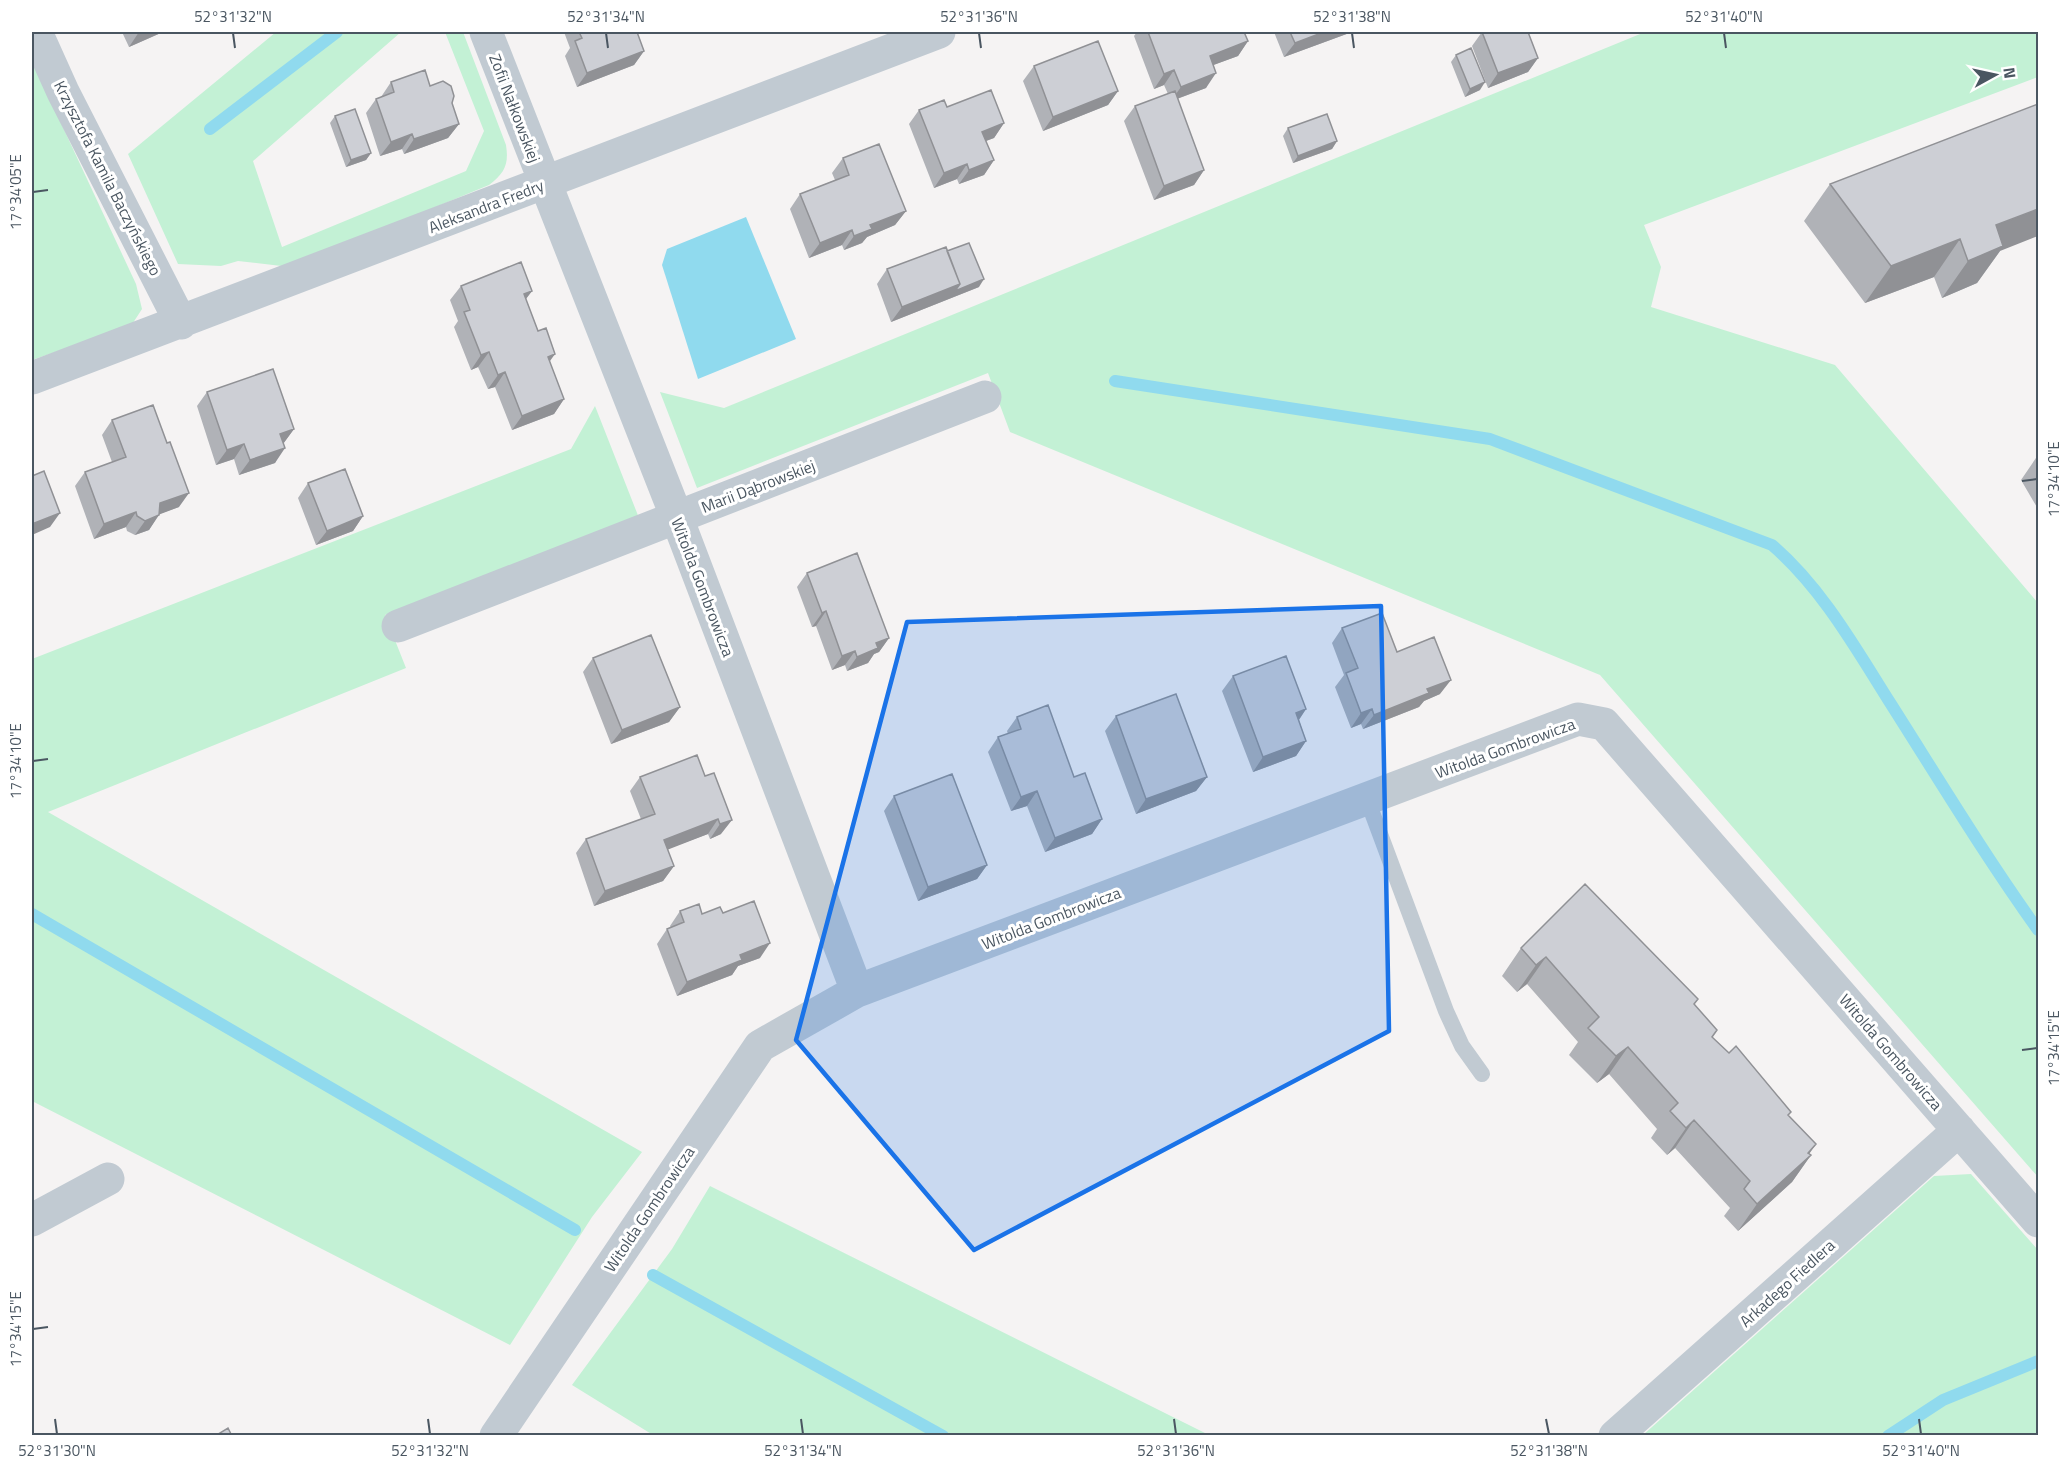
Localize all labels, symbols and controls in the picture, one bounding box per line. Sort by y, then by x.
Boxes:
text: 52°31'32"N [194,5,272,28]
text: 52°31'34"N [567,5,645,28]
text: 52°31'36"N [940,5,1018,28]
text: 52°31'38"N [1313,5,1391,28]
text: 52°31'40"N [1685,5,1763,28]
north arrow [1965,45,2025,105]
street label: Zofii Nałkowskiej [483,50,547,166]
text: N [1997,66,2023,80]
street label: Krzysztofa Kamila Baczyńskiego [48,76,168,280]
text: 17°34'05"E [4,154,27,230]
street label: Aleksandra Fredry [425,173,547,239]
text: 17°34'10"E [2042,441,2065,517]
street label: Marii Dąbrowskiej [698,453,818,519]
street label: Witolda Gombrowicza [665,514,741,660]
street label: Witolda Gombrowicza [1432,712,1578,784]
text: 17°34'10"E [4,723,27,799]
street label: Witolda Gombrowicza [978,880,1124,956]
street label: Witolda Gombrowicza [1834,989,1948,1115]
text: 17°34'15"E [2042,1010,2065,1086]
street label: Witolda Gombrowicza [598,1141,700,1277]
street label: Arkadego Fiedlera [1734,1234,1840,1332]
text: 17°34'15"E [4,1291,27,1367]
text: 52°31'30"N [18,1439,96,1462]
text: 52°31'32"N [391,1439,469,1462]
text: 52°31'34"N [764,1439,842,1462]
text: 52°31'36"N [1137,1439,1215,1462]
text: 52°31'38"N [1510,1439,1588,1462]
text: 52°31'40"N [1882,1439,1960,1462]

